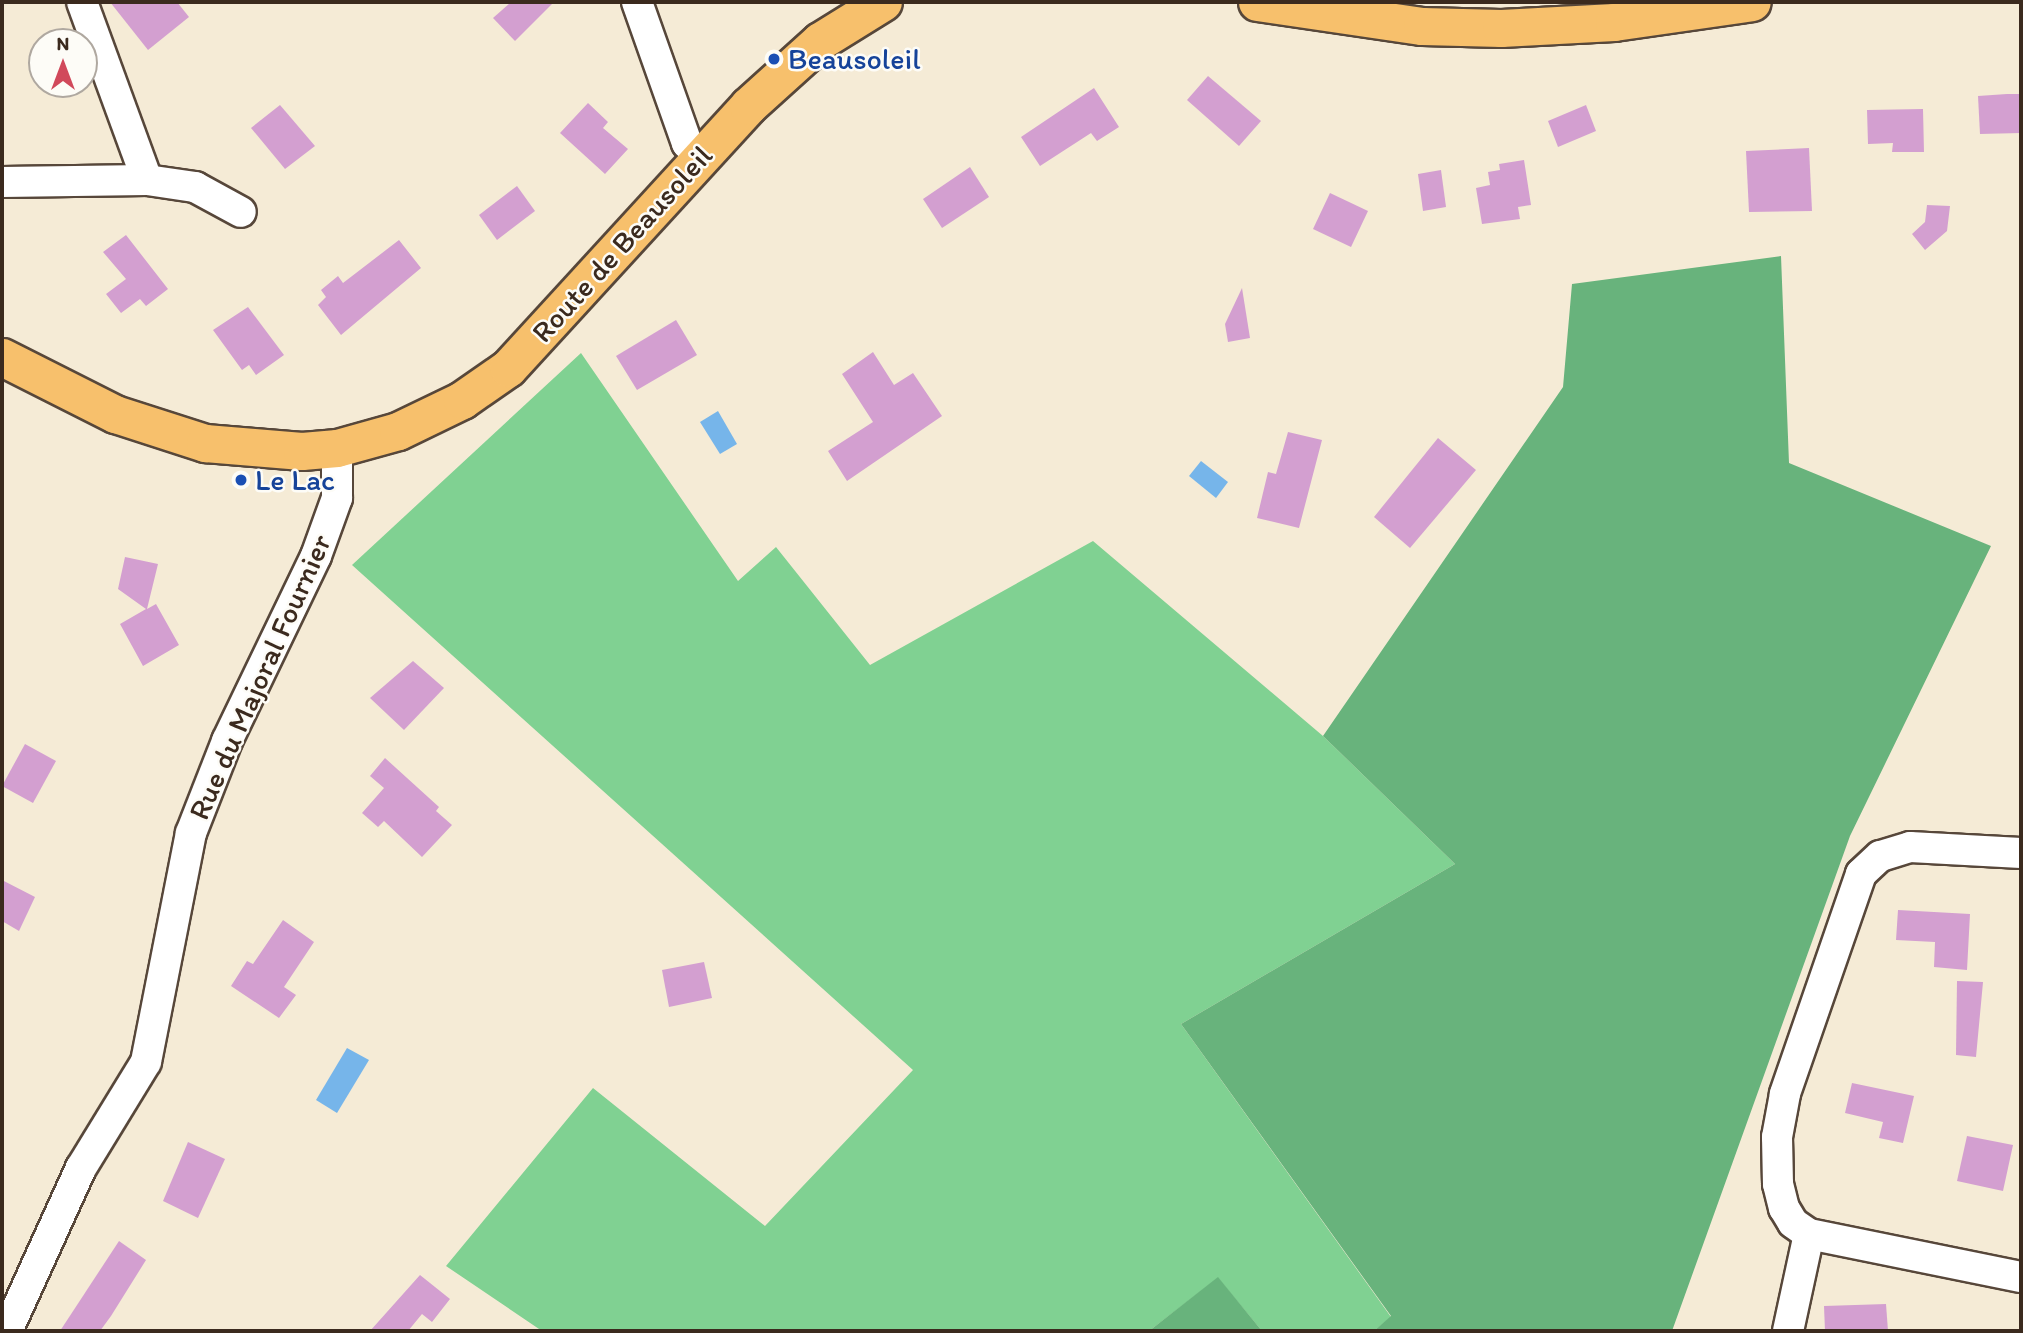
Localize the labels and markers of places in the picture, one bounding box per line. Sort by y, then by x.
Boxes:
place label: Beausoleil [788,41,921,77]
marker: Beausoleil [766,51,782,67]
place label: Le Lac [255,462,336,498]
marker: Le Lac [233,472,249,488]

